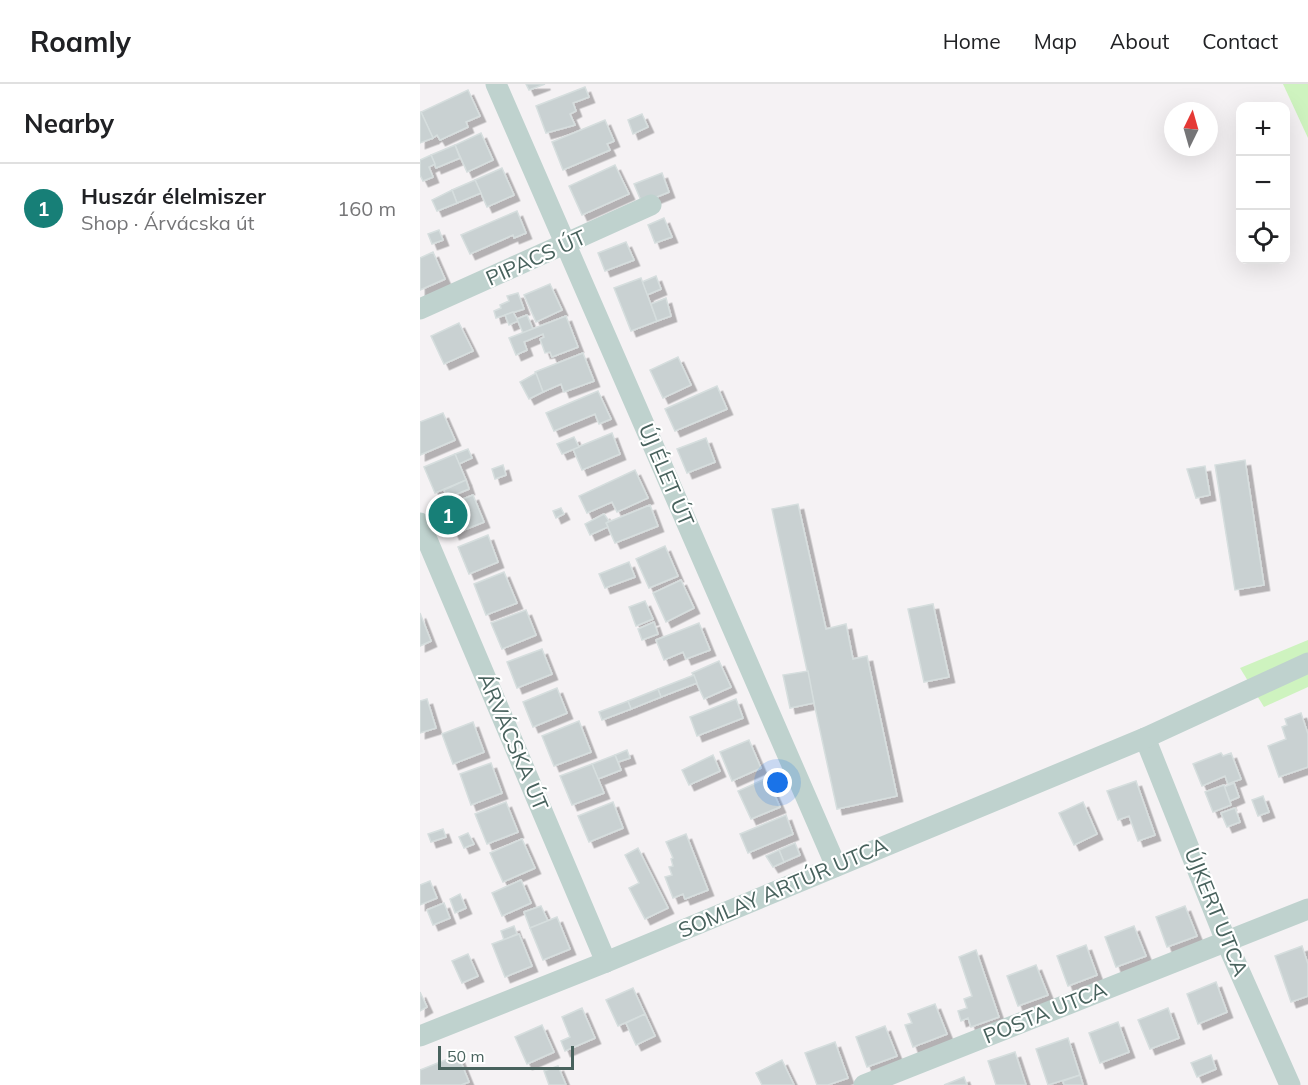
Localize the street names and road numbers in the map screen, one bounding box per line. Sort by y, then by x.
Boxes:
street label: PIPACS ÚT [481,223,590,291]
street label: ÚJ ÉLET ÚT [634,419,700,530]
street label: ÁRVÁCSKA ÚT [473,669,555,815]
street label: SOMLAY ARTÚR UTCA [674,831,892,943]
street label: ÚJKERT UTCA [1179,844,1255,980]
street label: POSTA UTCA [979,975,1111,1049]

